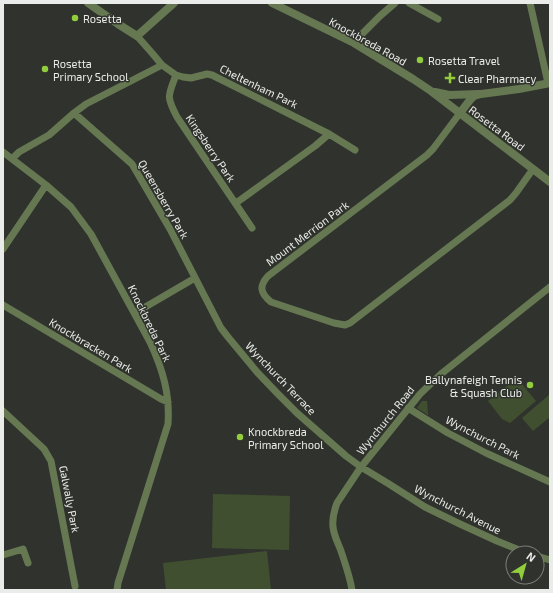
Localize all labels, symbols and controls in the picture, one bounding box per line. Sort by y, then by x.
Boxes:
place label: Rosetta [83,12,122,25]
marker: Rosetta [70,13,80,23]
street label: Knockbreda Road [327,14,409,68]
place label: Rosetta Travel [428,54,501,67]
marker: Rosetta Travel [415,55,425,65]
place label: Rosetta Primary School [53,57,129,83]
street label: Cheltenham Park [218,61,301,111]
marker: Rosetta Primary School [40,64,50,74]
place label: Clear Pharmacy [458,72,537,85]
marker: Clear Pharmacy [445,73,455,83]
street label: Rosetta Road [466,103,528,153]
street label: Kingsberry Park [184,112,239,185]
street label: Queensberry Park [135,157,192,242]
street label: Mount Merrion Park [263,198,351,268]
street label: Knockbreda Park [126,282,174,364]
street label: Knockbracken Park [47,315,135,375]
street label: Wynchurch Terrace [243,339,319,417]
place label: Ballynafeigh Tennis & Squash Club [425,373,522,399]
marker: Ballynafeigh Tennis & Squash Club [525,380,535,390]
street label: Wynchurch Road [353,383,417,457]
street label: Wynchurch Park [444,413,523,462]
place label: Knockbreda Primary School [248,425,324,451]
marker: Knockbreda Primary School [235,432,245,442]
street label: Galwally Park [57,464,83,534]
street label: Wynchurch Avenue [412,481,504,537]
north arrow [505,545,545,585]
text: N [524,549,538,564]

